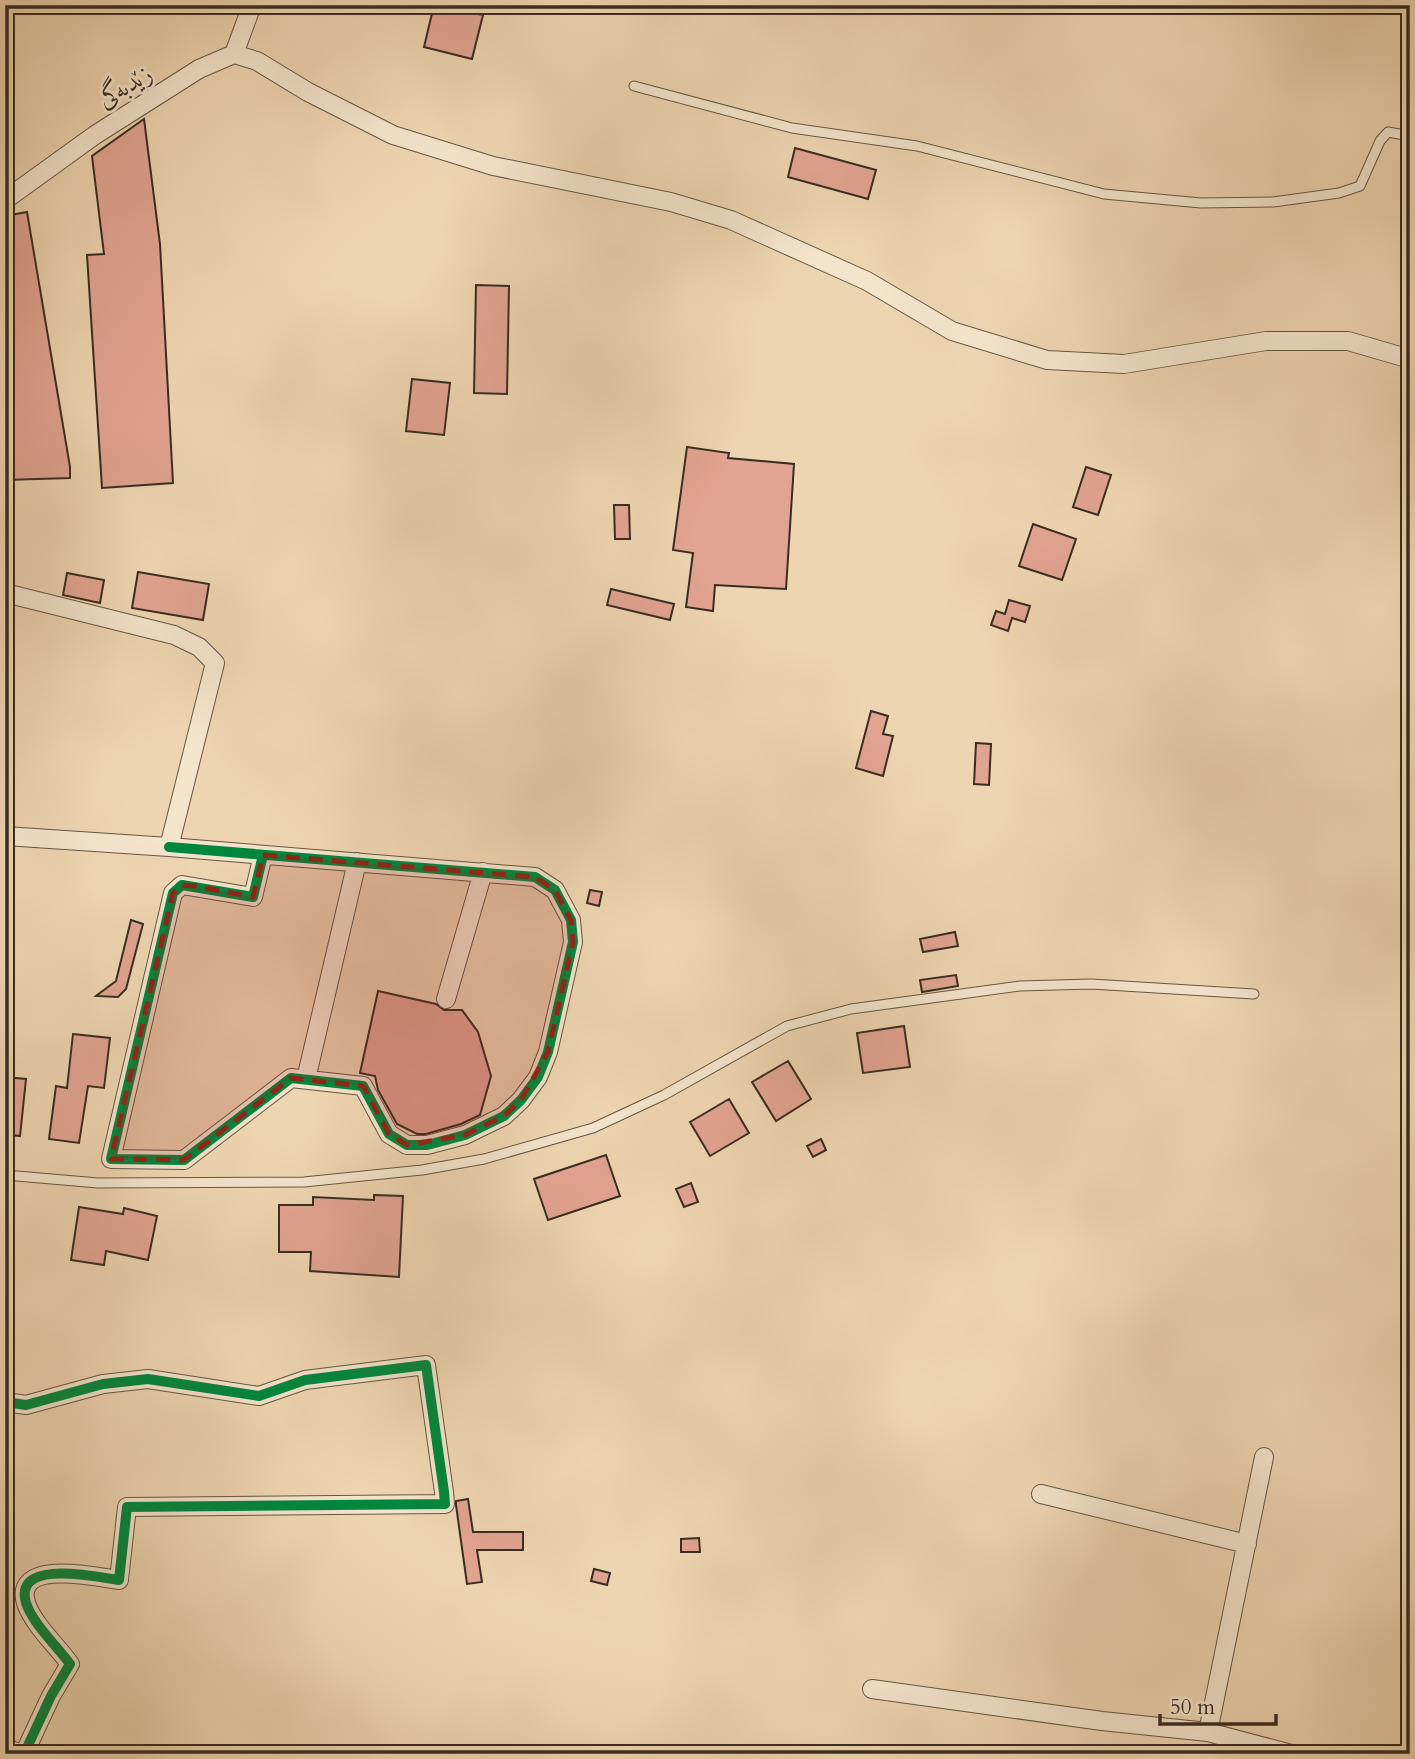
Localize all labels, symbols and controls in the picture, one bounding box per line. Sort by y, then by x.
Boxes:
street label: زێدبەگی [90,56,159,117]
scale bar [1160,1682,1275,1726]
text: 50 m [1170,1693,1215,1722]

